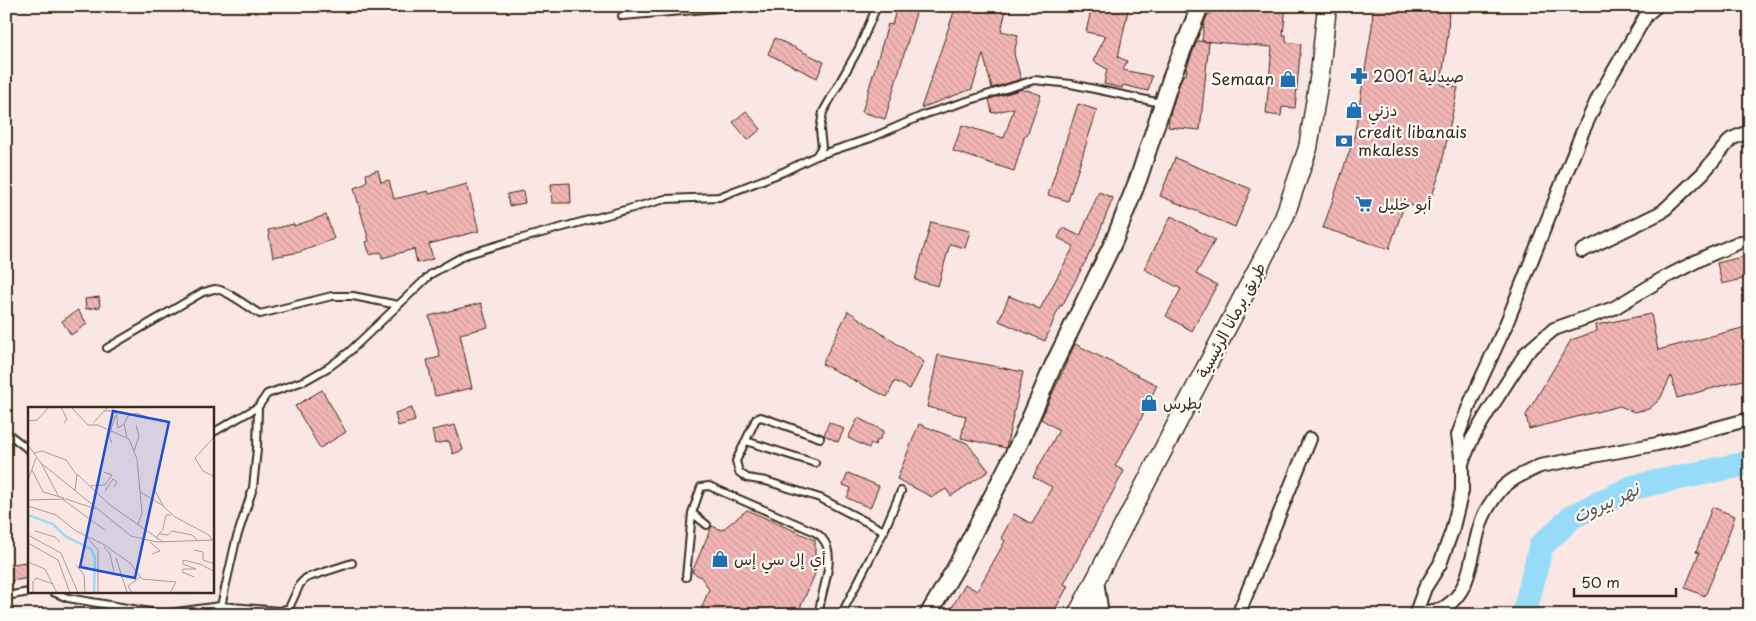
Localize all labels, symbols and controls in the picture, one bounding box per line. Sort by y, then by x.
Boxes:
place label: صيدلية 2001 [1373,63,1464,87]
place label: Semaan [1211,66,1274,90]
pharmacy icon: صيدلية 2001 [1349,66,1369,86]
shop icon: Semaan [1278,69,1298,89]
place label: دزني [1368,97,1398,125]
shop icon: دزني [1344,100,1364,120]
place label: credit libanais mkaless [1358,119,1467,161]
bank icon: credit libanais mkaless [1334,131,1354,151]
place label: أبو خليل [1378,191,1432,215]
supermarket icon: أبو خليل [1354,194,1374,214]
street label: طريق برمانا الرئيسية [1190,258,1271,382]
place label: بطرس [1163,390,1202,414]
shop icon: بطرس [1139,393,1159,413]
inset map [28,407,214,594]
water label: نهر بيروت [1568,474,1645,529]
place label: أي إل سي إس [734,546,826,574]
shop icon: أي إل سي إس [710,549,730,569]
scale bar [1574,566,1676,598]
text: 50 m [1581,570,1620,593]

